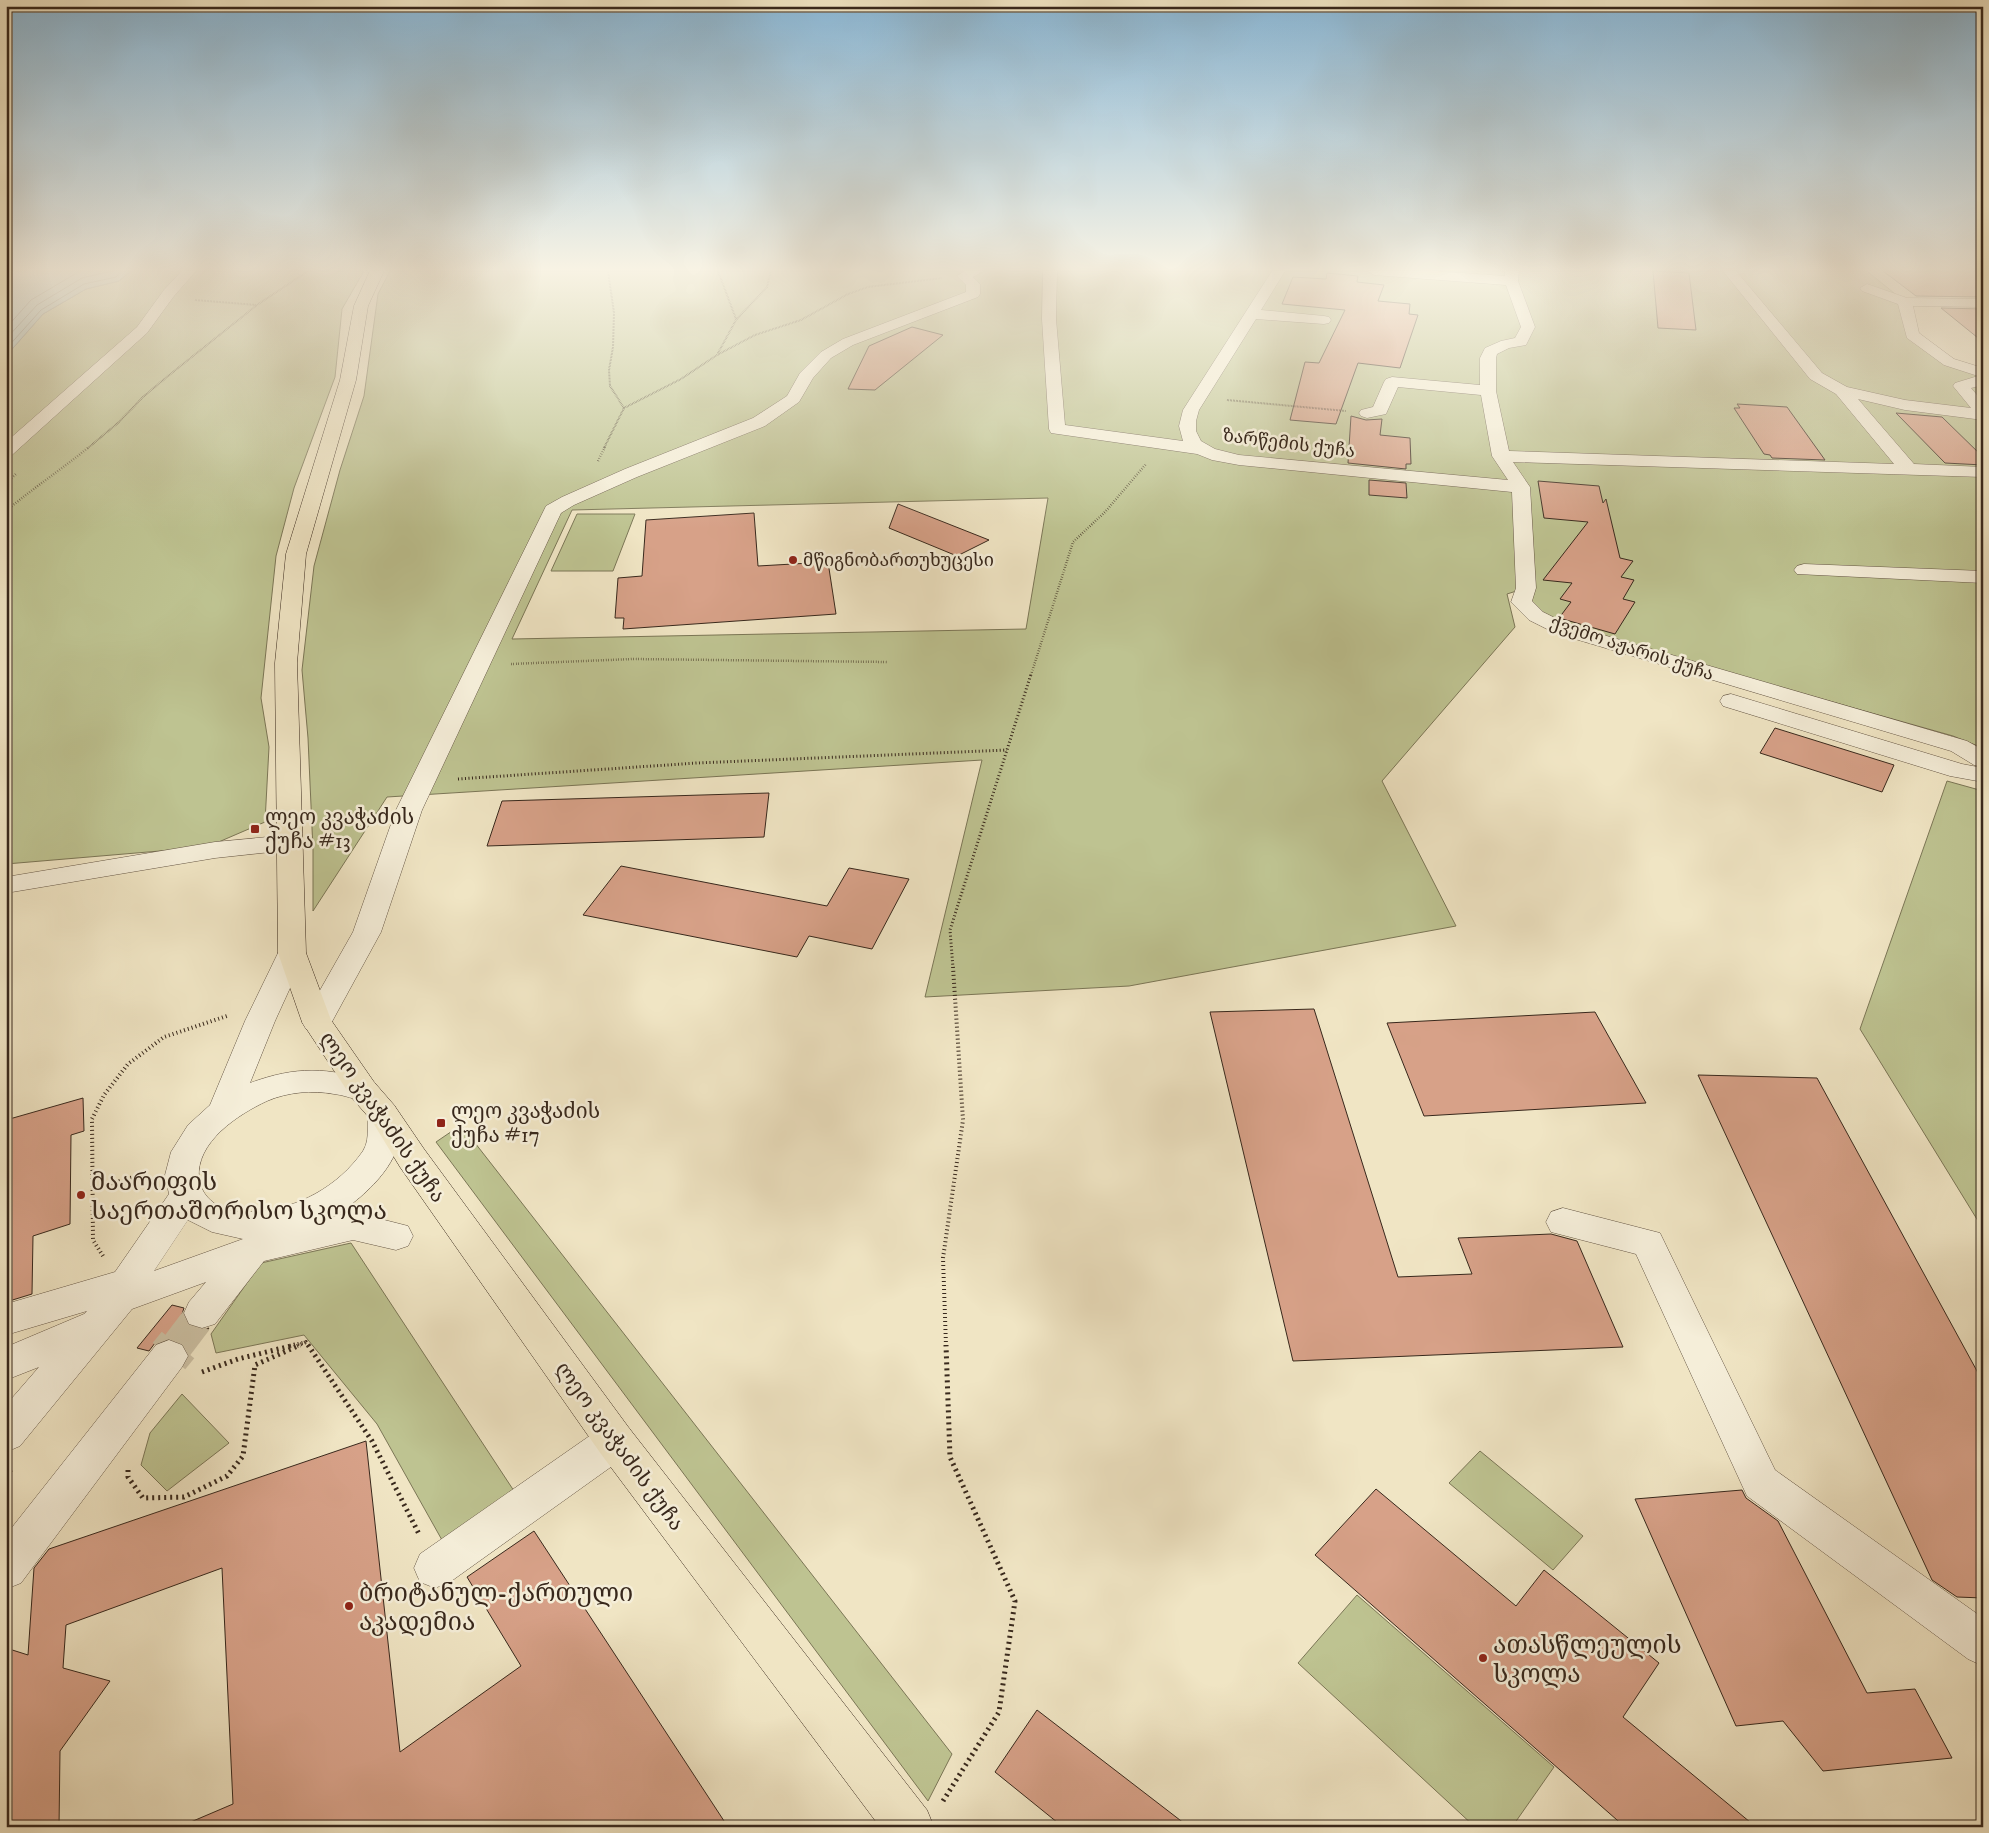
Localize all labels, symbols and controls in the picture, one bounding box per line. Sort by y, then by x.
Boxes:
street label: ზარწემის ქუჩა [1221,425,1356,463]
place label: მწიგნობართუხუცესი [803,550,994,572]
marker: მწიგნობართუხუცესი [787,554,799,566]
street label: ქვემო აჟარის ქუჩა [1547,612,1716,686]
place label: ლეო კვაჭაძის ქუჩა #13 [265,805,414,855]
marker: ლეო კვაჭაძის ქუჩა #13 [249,823,261,835]
street label: ლეო კვაჭაძის ქუჩა [313,1027,451,1208]
place label: ლეო კვაჭაძის ქუჩა #17 [451,1099,600,1149]
marker: ლეო კვაჭაძის ქუჩა #17 [435,1117,447,1129]
place label: მაარიფის საერთაშორისო სკოლა [91,1167,387,1227]
marker: მაარიფის საერთაშორისო სკოლა [75,1189,87,1201]
street label: ლეო კვაჭაძის ქუჩა [549,1357,689,1536]
place label: ბრიტანულ-ქართული აკადემია [359,1578,633,1638]
marker: ბრიტანულ-ქართული აკადემია [343,1600,355,1612]
place label: ათასწლეულის სკოლა [1493,1630,1682,1690]
marker: ათასწლეულის სკოლა [1477,1652,1489,1664]

